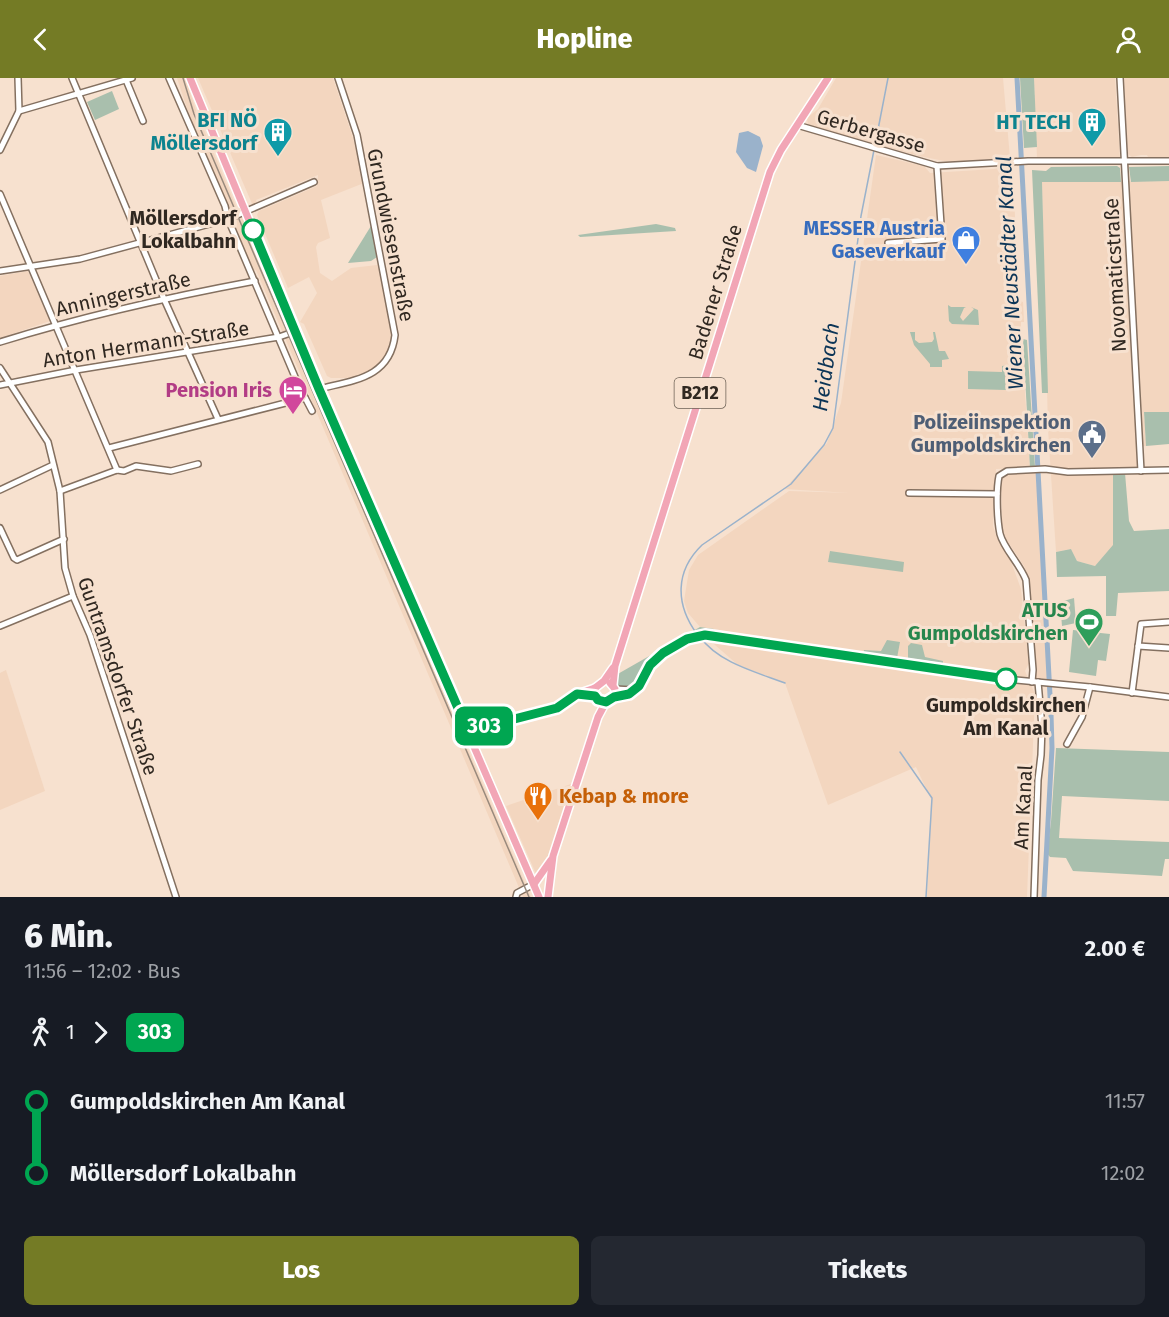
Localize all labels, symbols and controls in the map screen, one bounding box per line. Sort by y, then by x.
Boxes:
icon: back [24,23,57,56]
text: Hopline [537,23,632,55]
icon: person [1112,23,1145,56]
street label: Gerbergasse [814,104,928,158]
building icon: HT TECH [1076,106,1108,148]
place label: BFI NÖ Möllersdorf [151,108,259,155]
place label: HT TECH [996,110,1071,134]
building icon: BFI NÖ Möllersdorf [262,116,294,158]
street label: Grundwiesenstraße [362,146,420,324]
water label: Wiener Neustädter Kanal [991,155,1029,391]
street label: Novomaticstraße [1099,197,1131,353]
place label: Möllersdorf Lokalbahn [130,206,238,253]
place label: MESSER Austria Gaseverkauf [803,216,947,263]
marker: Möllersdorf Lokalbahn [242,219,264,241]
street label: Badener Straße [683,221,747,363]
shop icon: MESSER Austria Gaseverkauf [950,224,982,266]
street label: Anningerstraße [53,267,193,321]
street label: Anton Hermann-Straße [41,316,251,372]
water label: Heidbach [807,321,845,413]
hotel icon: Pension Iris [277,374,309,416]
place label: Pension Iris [166,378,272,402]
road number: B212 [674,378,726,408]
place label: Polizeiinspektion Gumpoldskirchen [911,410,1071,457]
public building icon: Polizeiinspektion Gumpoldskirchen [1076,418,1108,460]
street label: Guntramsdorfer Straße [73,574,163,778]
place label: ATUS Gumpoldskirchen [908,598,1068,645]
sports icon: ATUS Gumpoldskirchen [1073,606,1105,648]
marker: Gumpoldskirchen Am Kanal [995,668,1017,690]
place label: Gumpoldskirchen Am Kanal [926,693,1086,740]
line badge: 303 [450,706,518,746]
text: 303 [467,713,501,739]
street label: Am Kanal [1009,764,1037,850]
restaurant icon: Kebap & more [522,780,554,822]
place label: Kebap & more [559,784,689,808]
text: 6 Min. [24,916,113,956]
text: 2.00 € [1085,935,1145,962]
text: 11:56 – 12:02 · Bus [24,959,180,983]
icon: walk [24,1016,57,1049]
icon: forward [84,1016,117,1049]
text: 303 [138,1019,172,1045]
text: 1 [66,1020,75,1044]
text: Gumpoldskirchen Am Kanal [70,1088,345,1115]
text: 11:57 [1105,1089,1145,1113]
text: Möllersdorf Lokalbahn [70,1160,296,1187]
text: 12:02 [1101,1161,1145,1185]
button: Los [24,1236,579,1305]
button: Tickets [591,1236,1145,1305]

